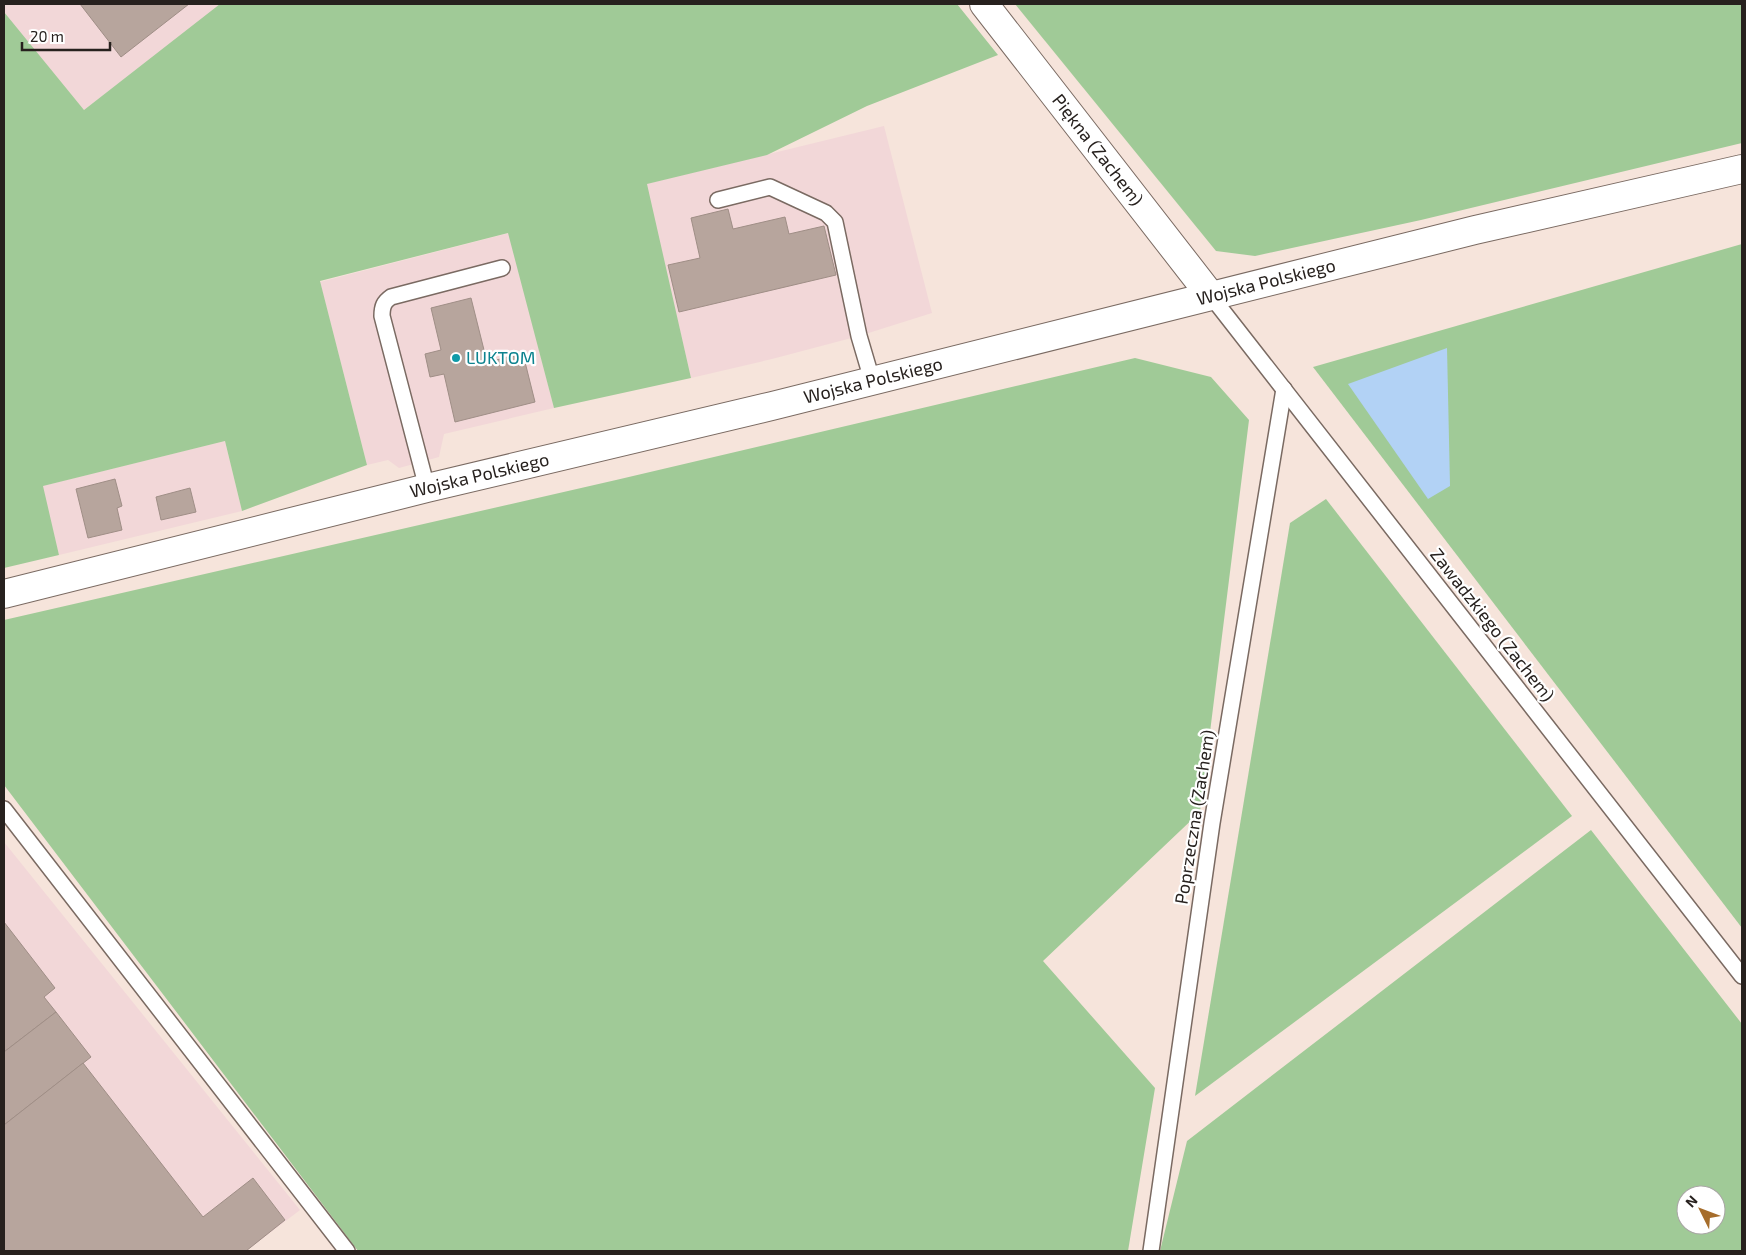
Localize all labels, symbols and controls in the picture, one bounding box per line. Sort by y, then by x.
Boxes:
scale bar [22,20,110,52]
text: 20 m [30,27,64,45]
street label: Piękna (Zachem) [1048,89,1149,210]
street label: Wojska Polskiego [1194,253,1338,309]
place label: LUKTOM [466,346,536,368]
marker: LUKTOM [450,352,462,364]
street label: Wojska Polskiego [801,352,945,408]
street label: Wojska Polskiego [407,447,551,502]
street label: Zawadzkiego (Zachem) [1426,543,1559,705]
street label: Poprzeczna (Zachem) [1169,728,1219,906]
north arrow [1676,1185,1726,1235]
text: N [1681,1192,1701,1210]

